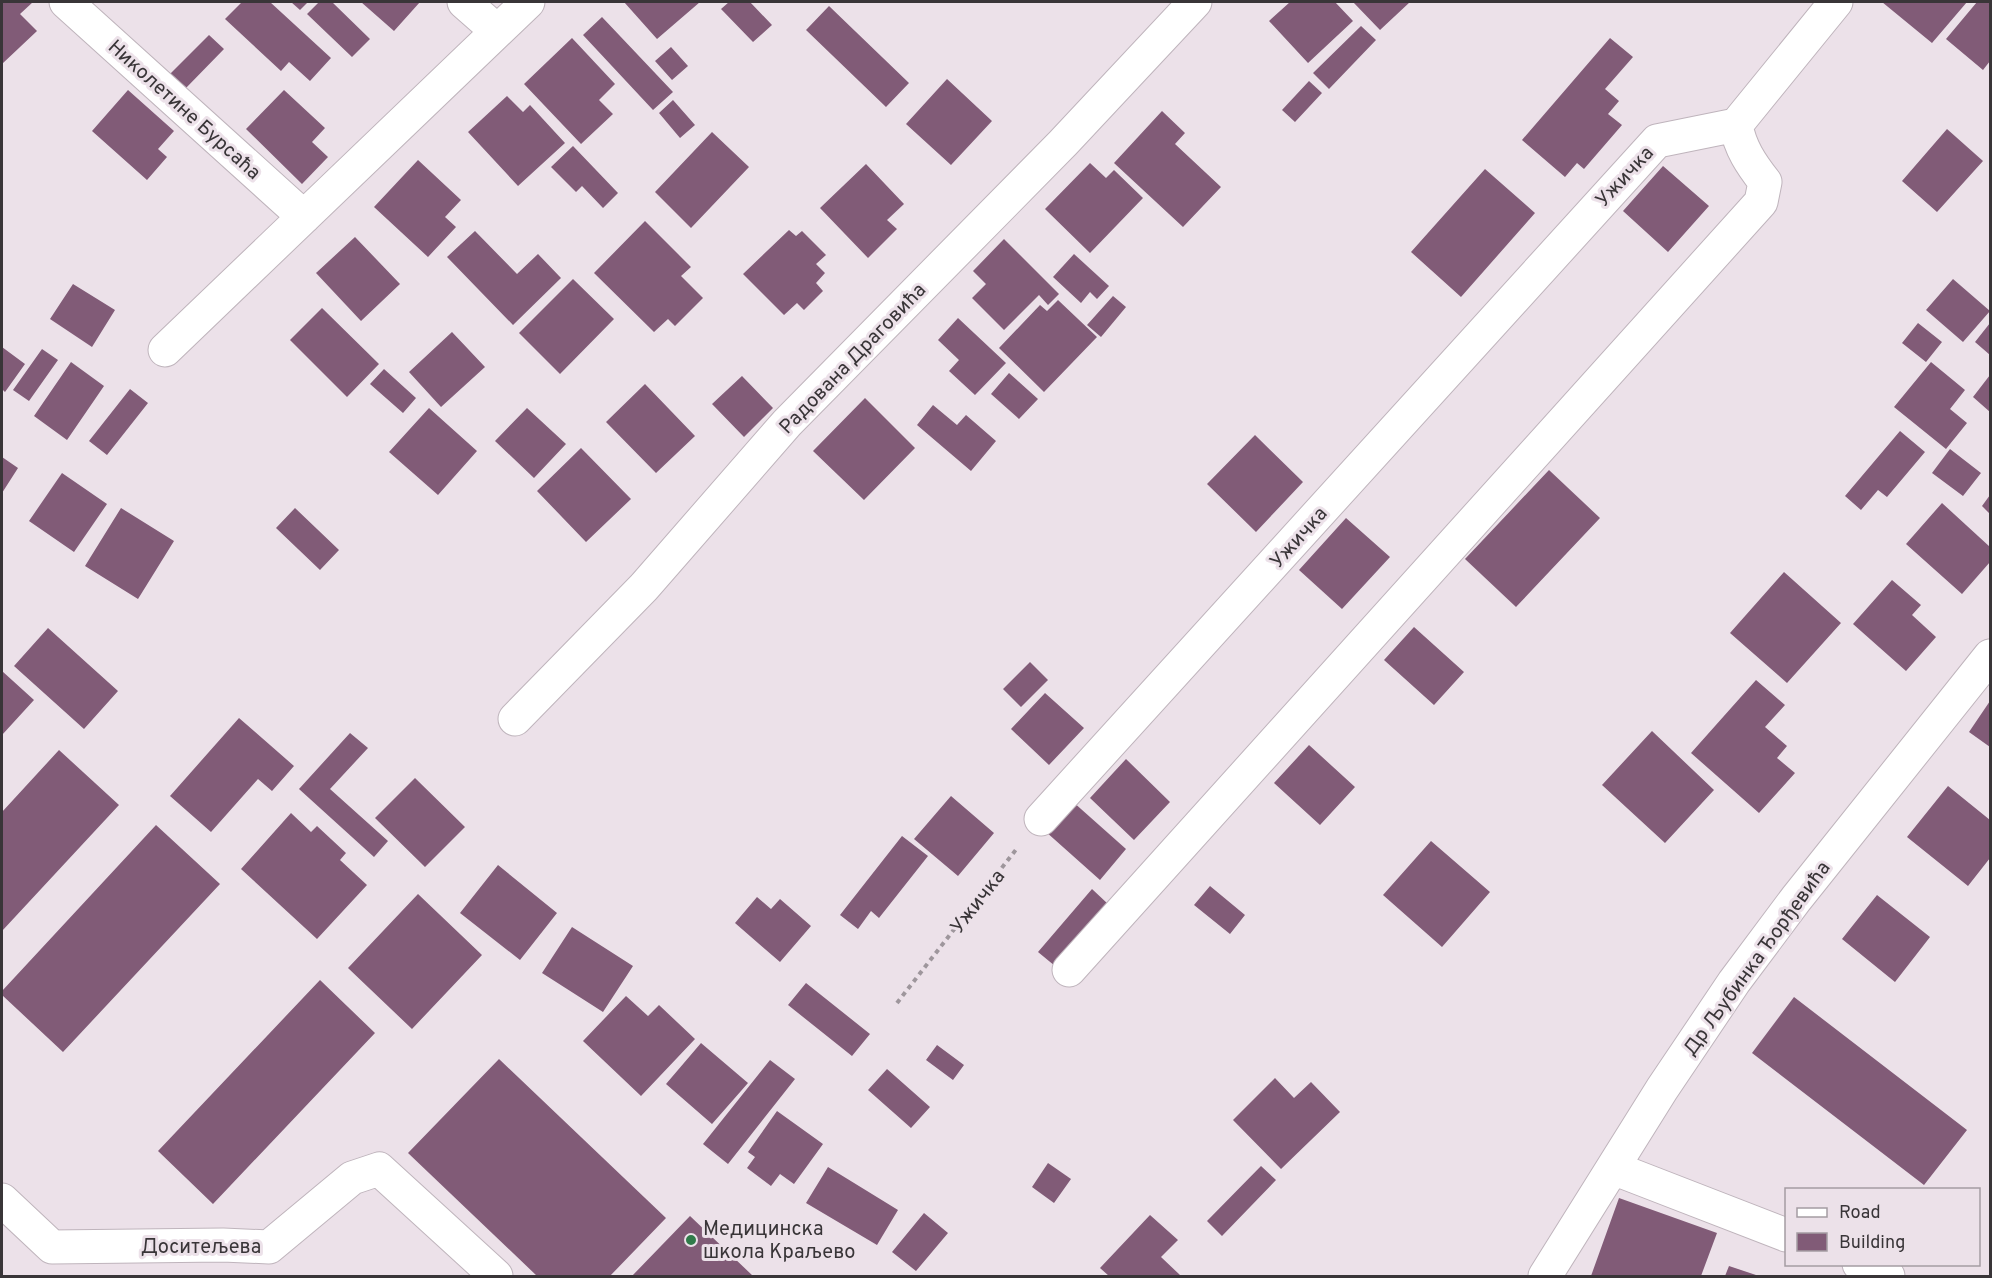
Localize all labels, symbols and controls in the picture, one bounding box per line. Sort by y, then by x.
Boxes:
street label: Николетине Бурсаћа [102,35,266,186]
street label: Ужичка [1591,141,1660,213]
street label: Радована Драговића [774,278,933,441]
street label: Ужичка [1265,502,1334,575]
street label: Др Љубинка Ђорђевића [1678,857,1837,1062]
street label: Ужичка [945,865,1012,940]
legend [1785,1188,1980,1266]
text: Road [1839,1202,1881,1225]
place label: Медицинска школа Краљево [703,1217,856,1266]
text: Building [1839,1232,1905,1255]
marker: Медицинска школа Краљево [684,1233,698,1247]
street label: Доситељева [141,1235,261,1261]

